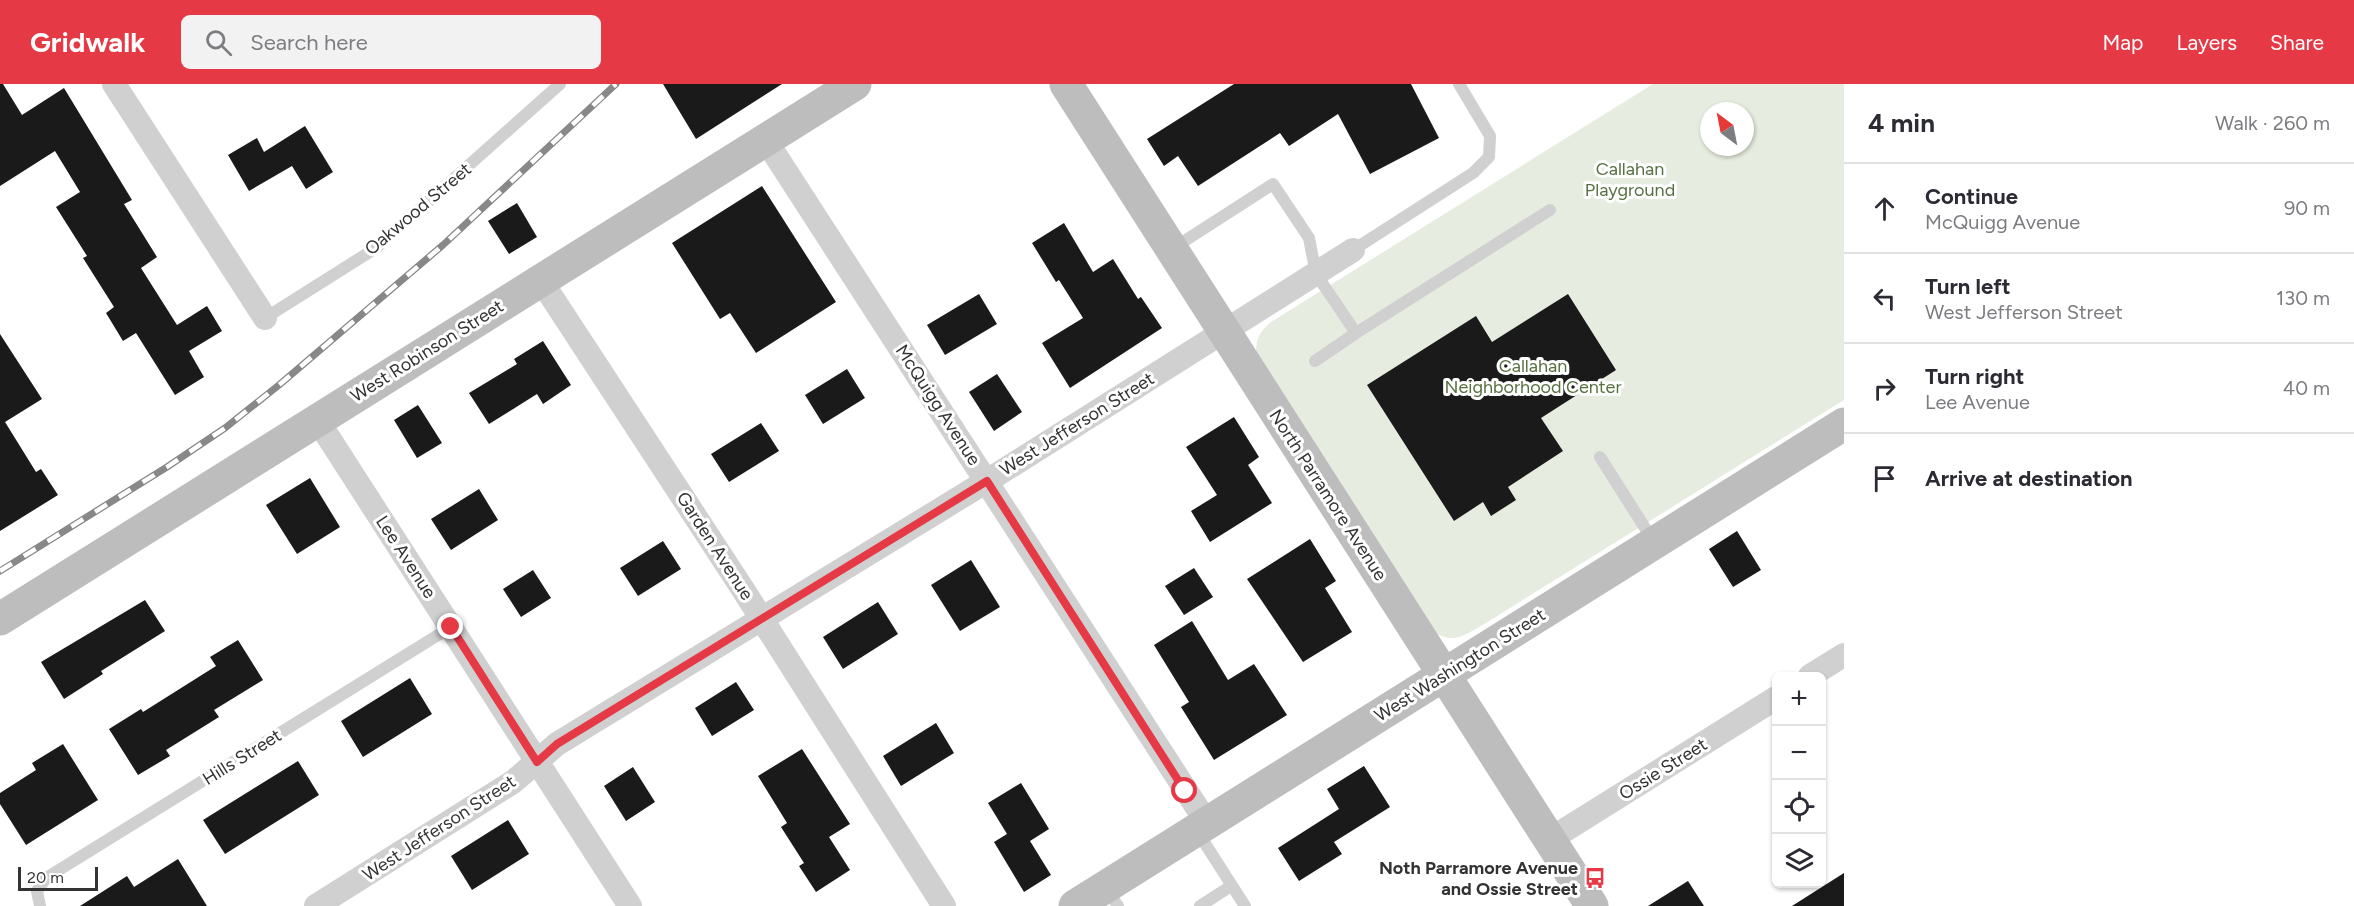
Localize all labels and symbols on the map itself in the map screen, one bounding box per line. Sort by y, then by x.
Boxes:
north arrow [1700,102,1754,156]
street label: Oakwood Street [360,158,476,260]
park label: Callahan Playground [1585,158,1675,201]
street label: West Robinson Street [346,295,508,407]
street label: McQuigg Avenue [891,340,985,470]
park label: Callahan Neighborhood Center [1444,355,1622,398]
street label: West Jefferson Street [996,367,1158,480]
street label: North Parramore Avenue [1264,405,1392,585]
street label: Garden Avenue [672,488,758,604]
street label: Lee Avenue [371,511,441,603]
street label: West Washington Street [1371,603,1550,727]
route end [437,613,463,639]
street label: Hills Street [198,724,286,790]
street label: Ossie Street [1615,733,1711,805]
street label: West Jefferson Street [358,770,520,886]
route start [1171,777,1197,803]
place label: Noth Parramore Avenue and Ossie Street [1379,857,1578,900]
scale bar [18,864,98,892]
bus stop icon: Noth Parramore Avenue and Ossie Street [1583,866,1607,890]

